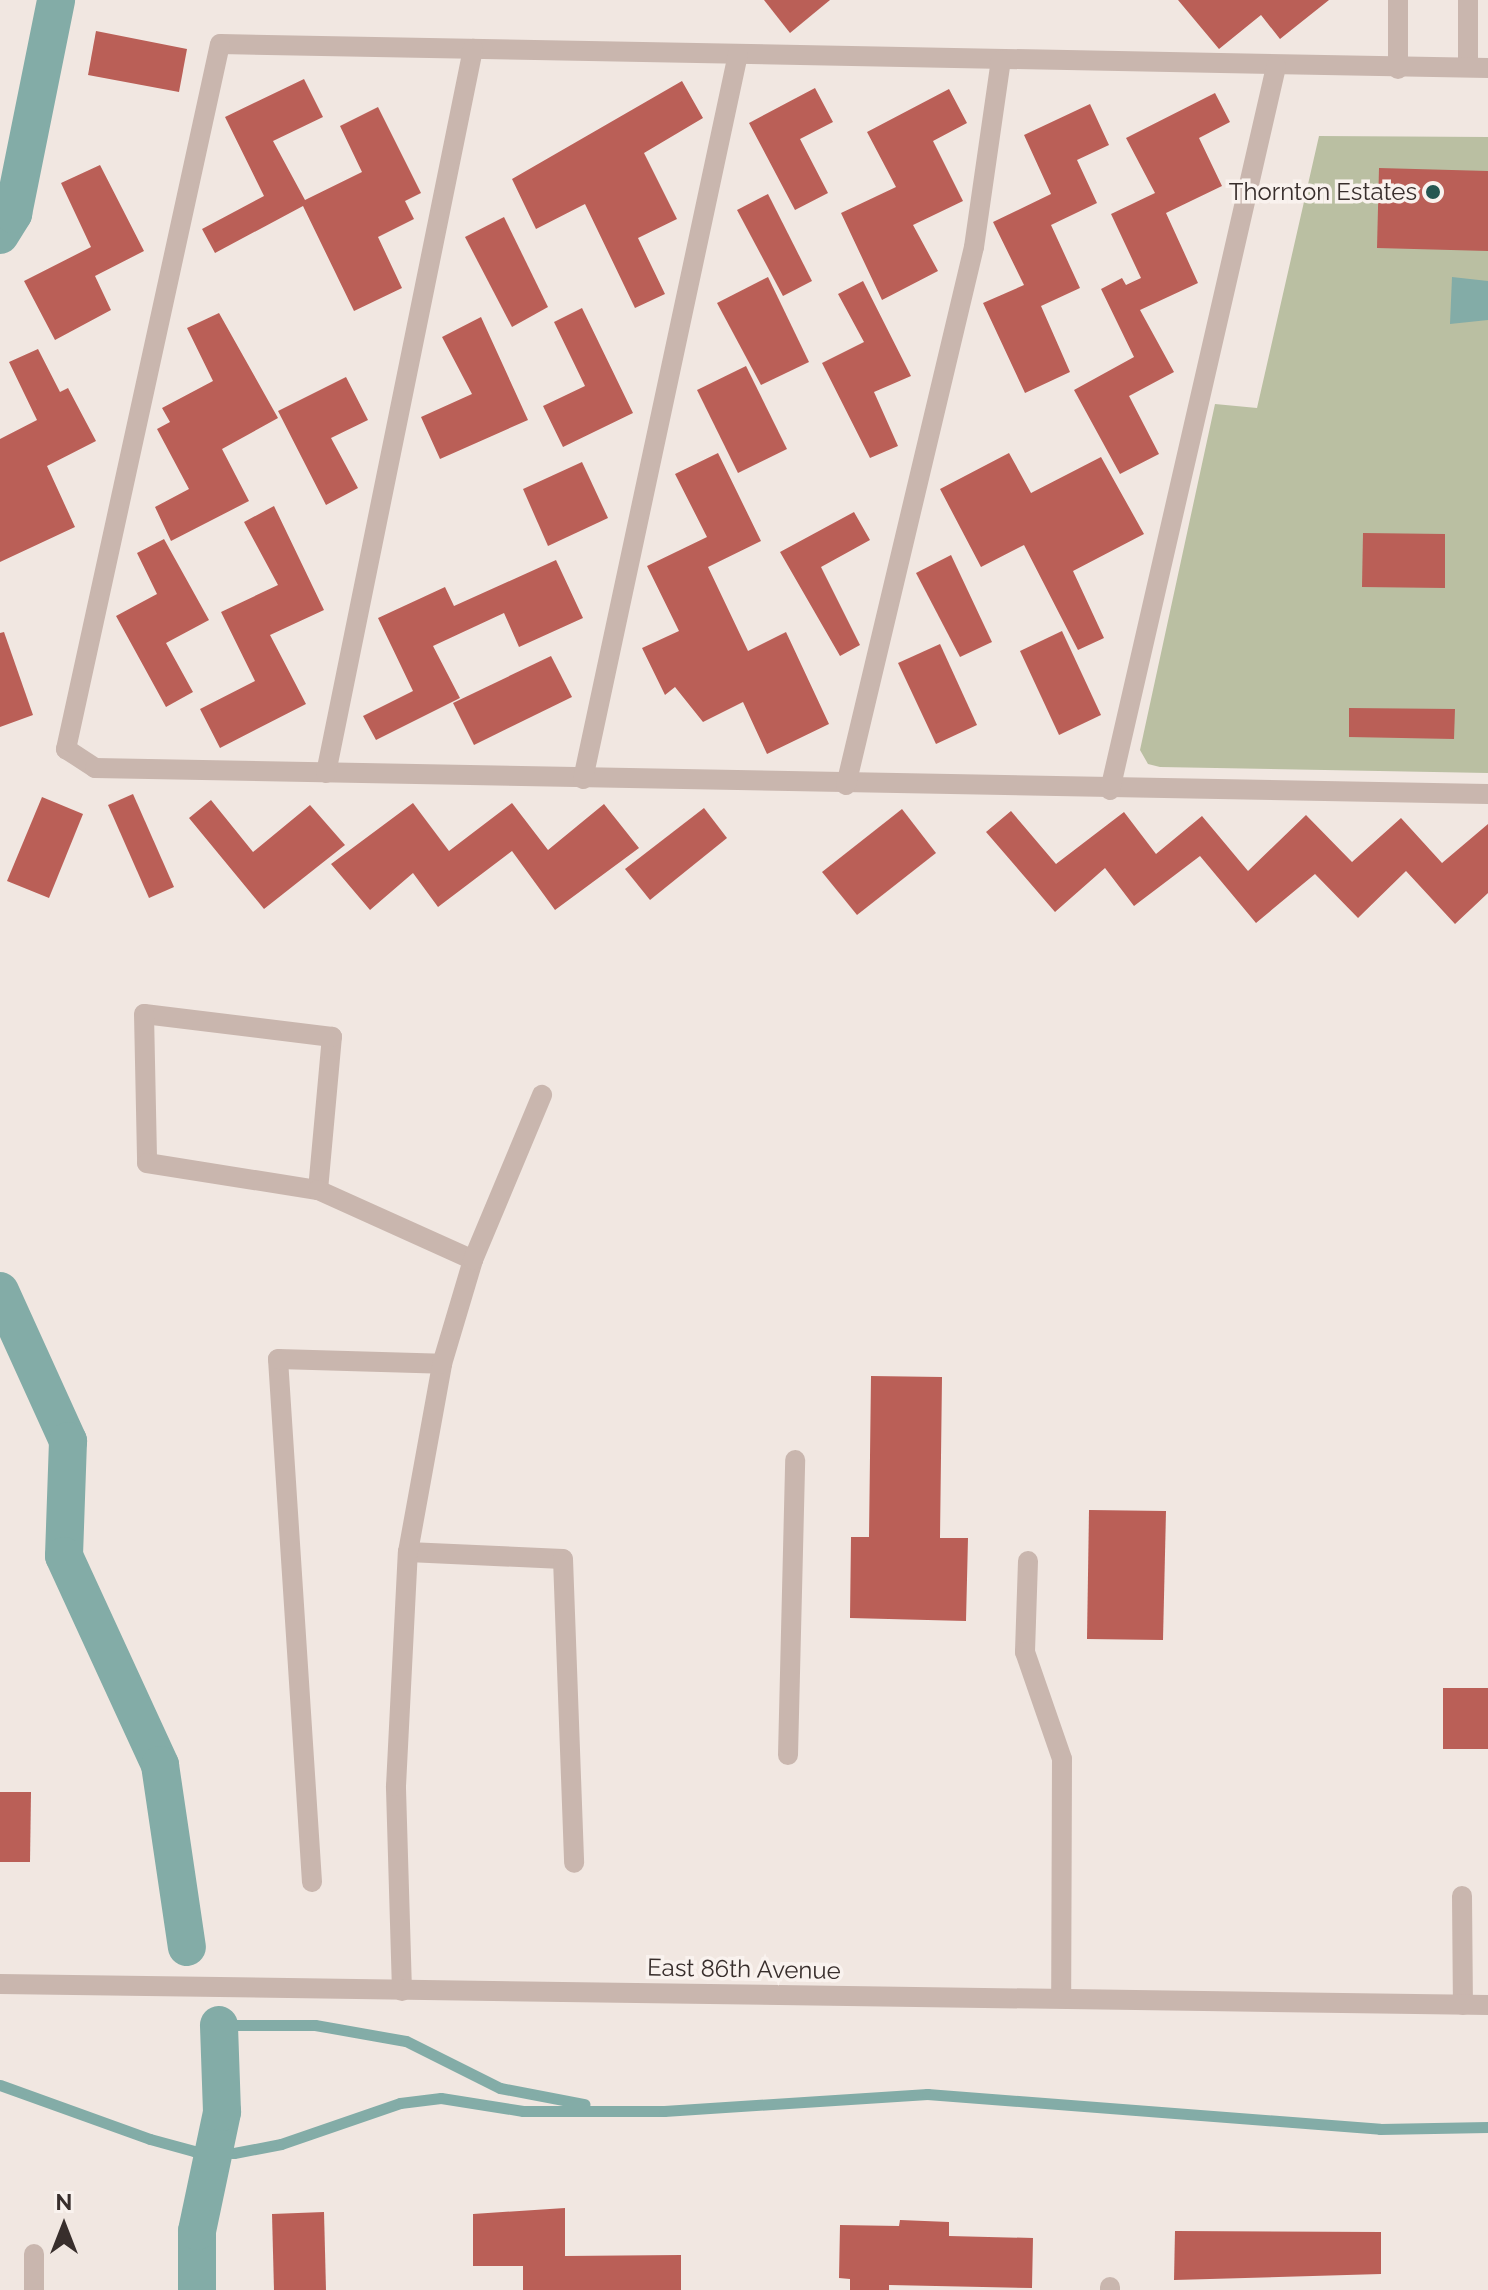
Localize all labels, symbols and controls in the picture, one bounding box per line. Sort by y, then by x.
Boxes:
place label: Thornton Estates [1229,178,1417,206]
marker: Thornton Estates [1424,183,1442,201]
street label: East 86th Avenue [647,1953,841,1985]
north arrow [24,2186,104,2266]
text: N [56,2189,72,2215]

